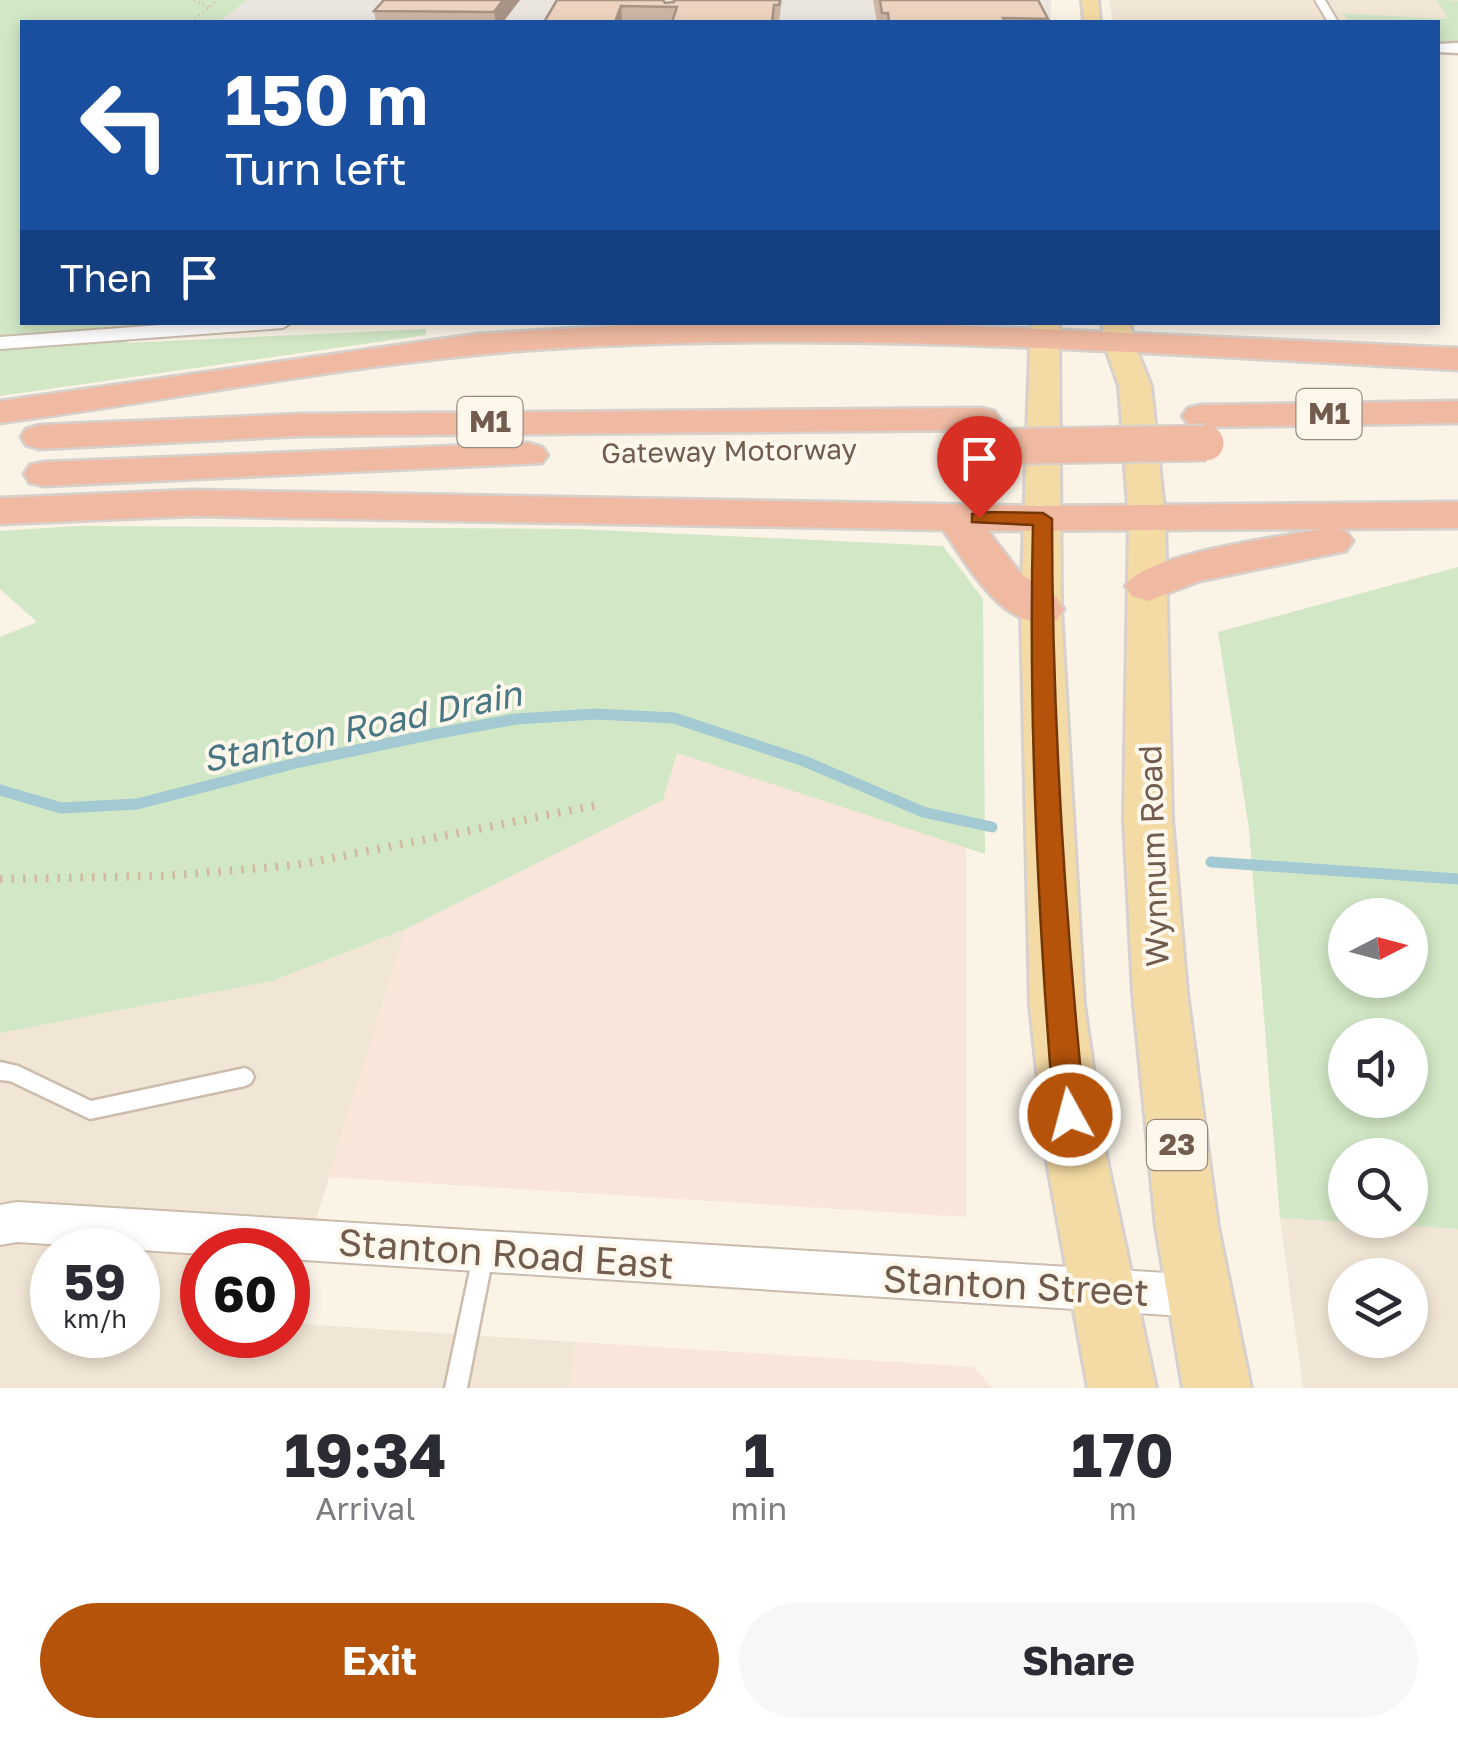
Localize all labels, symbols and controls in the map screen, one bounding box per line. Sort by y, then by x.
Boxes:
text: 150 m [225,56,428,140]
icon: left [60,60,190,190]
text: Turn left [225,141,407,195]
icon: arrive [172,250,227,305]
text: Then [60,255,152,300]
road number: M1 [1296,389,1362,439]
road number: M1 [458,397,522,447]
pin [937,416,1022,519]
icon: arrive [952,431,1007,486]
street label: Gateway Motorway [601,432,858,469]
water label: Stanton Road Drain [199,671,527,780]
street label: Wynnum Road [1130,744,1176,968]
north arrow [1328,898,1428,998]
map controls [1328,898,1428,1358]
button: sound [1328,1018,1428,1118]
position arrow [1018,1063,1122,1167]
road number: 23 [1147,1120,1207,1170]
button: search [1328,1138,1428,1238]
street label: Stanton Road East [337,1218,675,1287]
speed limit sign: 60 [180,1228,310,1358]
text: 59 [64,1251,126,1311]
street label: Stanton Street [882,1255,1150,1314]
button: layers [1328,1258,1428,1358]
text: km/h [63,1303,127,1334]
text: 19:34 [284,1418,446,1490]
text: 1 [743,1418,774,1490]
text: 170 [1071,1418,1174,1490]
text: Arrival [315,1489,415,1527]
text: min [731,1489,787,1527]
text: m [1108,1489,1137,1527]
button: Exit [40,1603,719,1718]
button: Share [739,1603,1418,1718]

